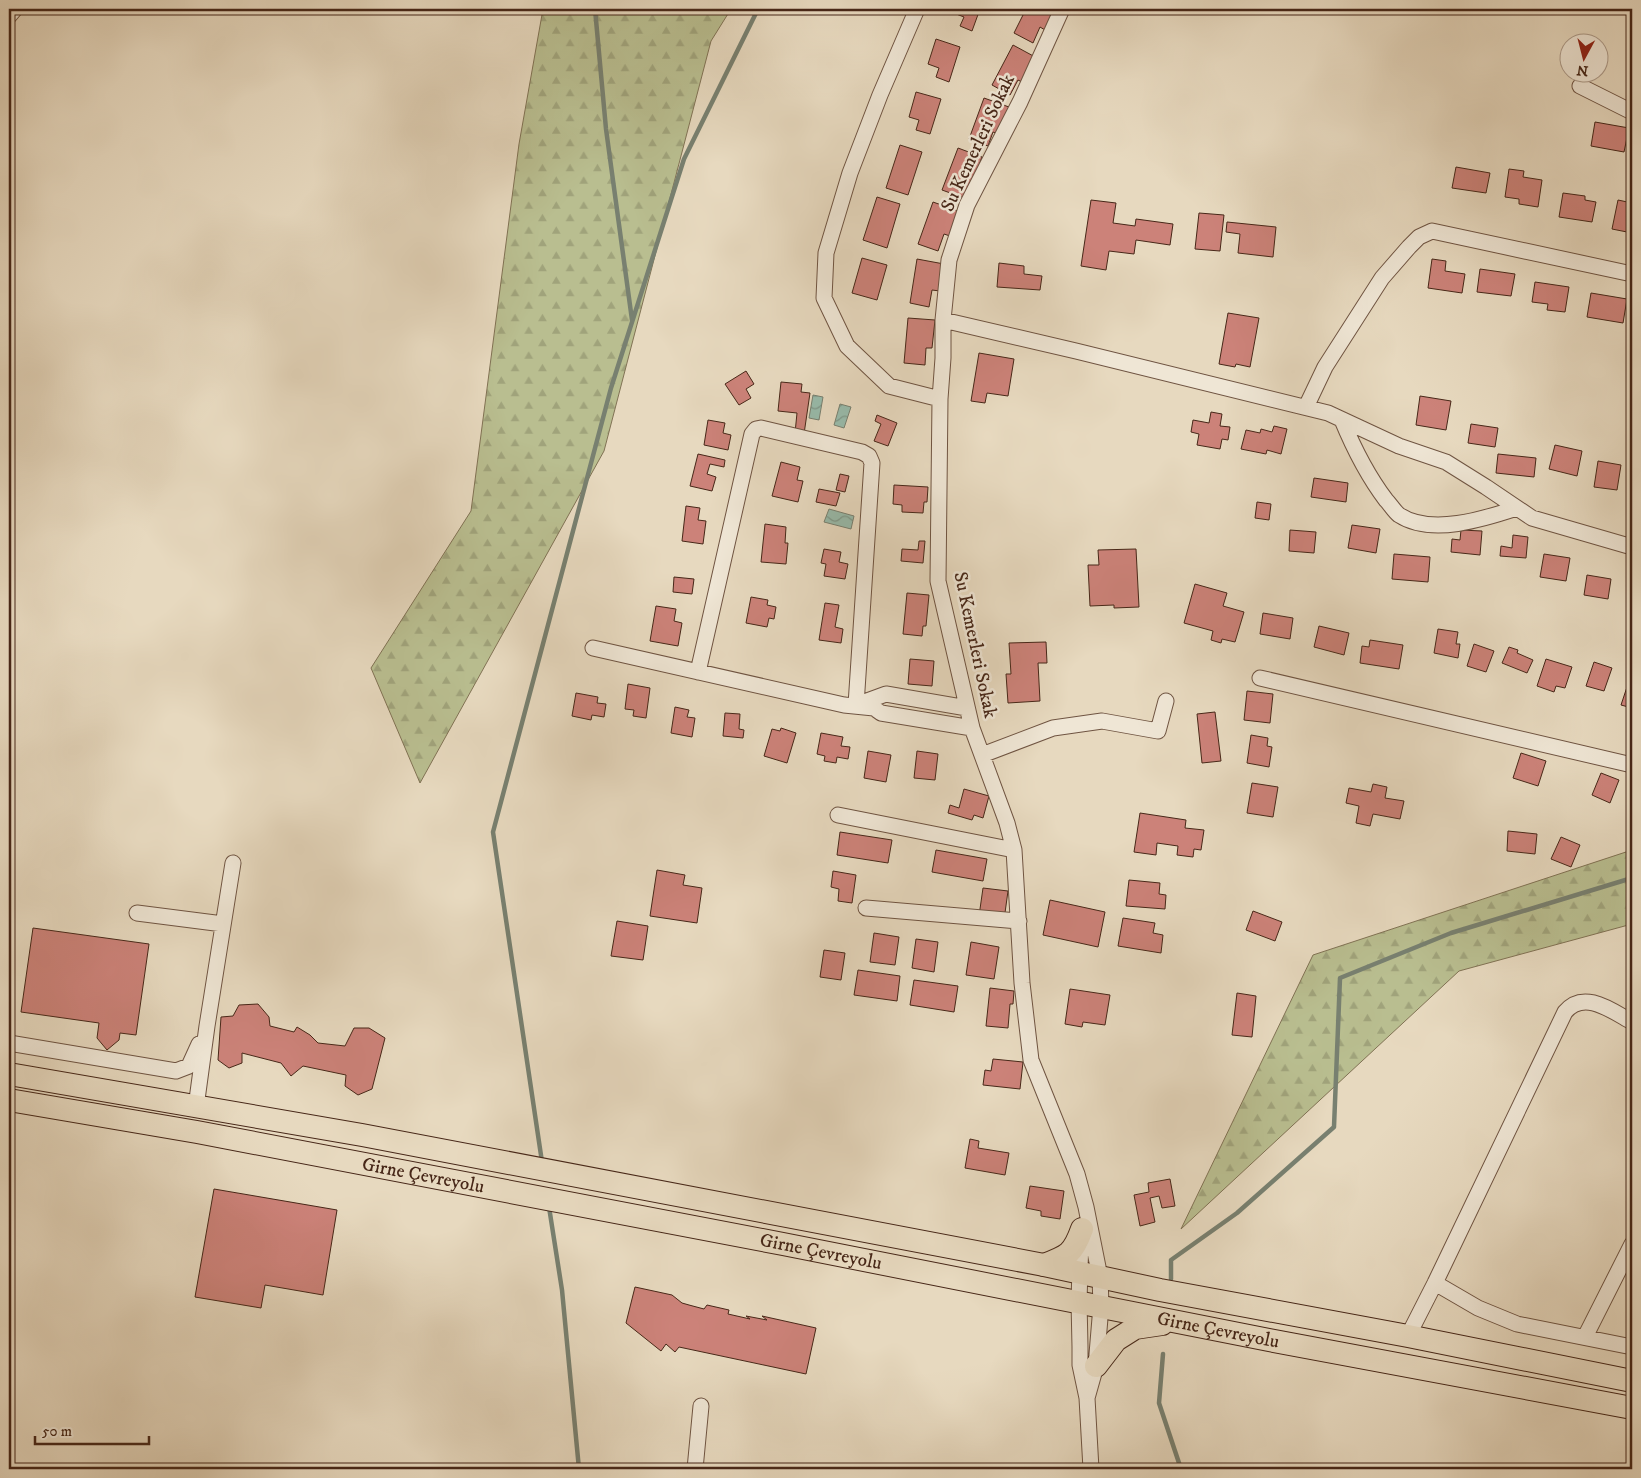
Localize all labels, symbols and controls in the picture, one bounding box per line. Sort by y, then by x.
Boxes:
north arrow [1558,32,1608,82]
text: N [1575,60,1589,80]
street label: Su Kemerleri Sokak [936,70,1020,215]
street label: Su Kemerleri Sokak [948,570,1002,721]
street label: Girne Çevreyolu [360,1152,486,1198]
street label: Girne Çevreyolu [758,1228,884,1275]
street label: Girne Çevreyolu [1155,1307,1281,1353]
scale bar [35,1413,149,1445]
text: 50 m [42,1422,72,1441]

